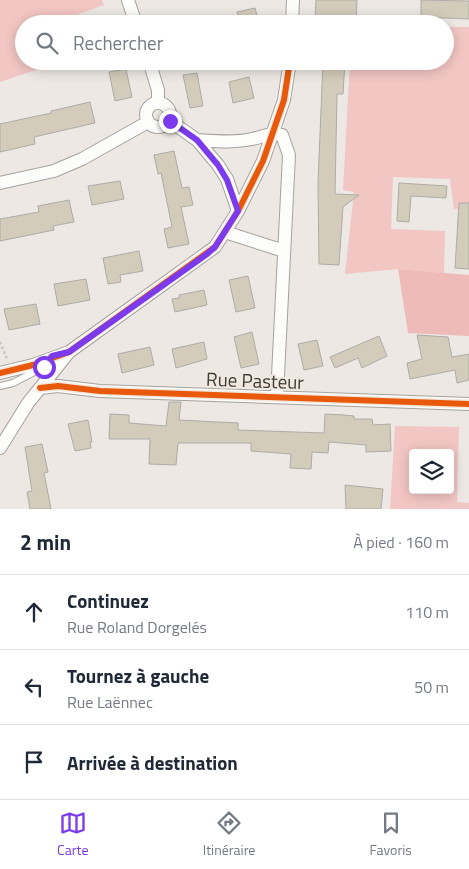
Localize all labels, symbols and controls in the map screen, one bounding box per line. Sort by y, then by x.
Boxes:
search box [15,15,454,70]
text: Rechercher [73,28,163,57]
icon: search [33,29,61,57]
route end [159,110,182,133]
route start [33,356,56,379]
street label: Rue Pasteur [206,364,305,396]
map controls [409,449,454,494]
button: layers [409,449,454,494]
text: 2 min [20,526,71,558]
text: À pied · 160 m [353,530,449,554]
text: Continuez [67,586,149,615]
icon: ahead [20,598,48,626]
text: 110 m [405,600,449,624]
text: Rue Roland Dorgelés [67,615,207,639]
text: Tournez à gauche [67,661,209,690]
icon: left [20,673,48,701]
text: 50 m [414,675,449,699]
text: Rue Laënnec [67,690,153,714]
icon: arrive [20,748,48,776]
text: Arrivée à destination [67,748,238,777]
tab: Carte [57,809,89,860]
tab: Itinéraire [203,809,255,860]
tab: Favoris [370,809,412,860]

